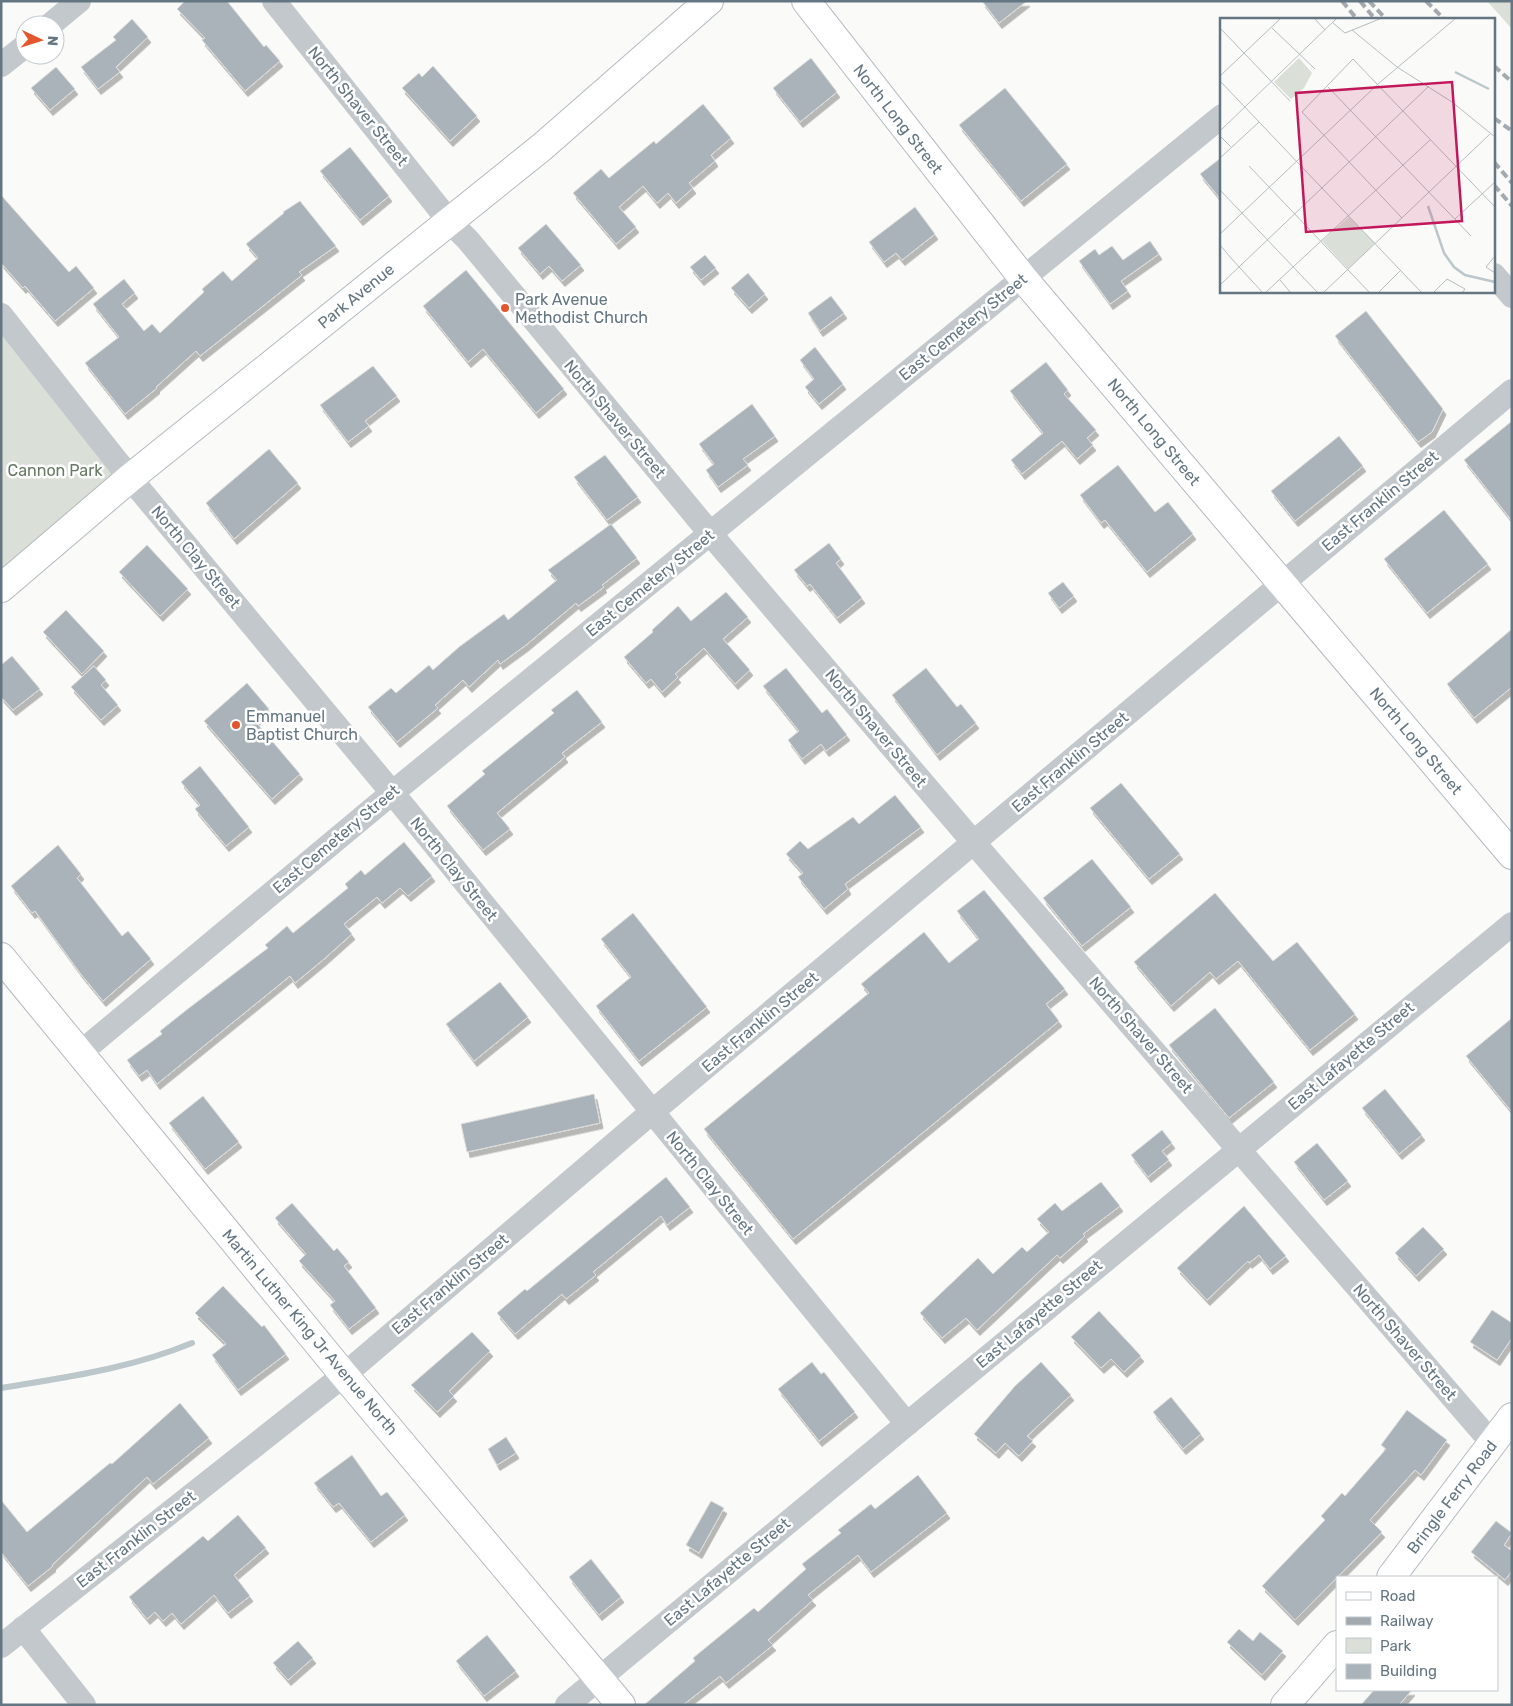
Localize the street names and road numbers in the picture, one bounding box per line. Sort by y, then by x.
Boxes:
street label: North Shaver Street [304,42,412,170]
street label: North Long Street [849,60,947,178]
street label: Park Avenue [314,259,398,333]
street label: East Cemetery Street [895,269,1031,385]
street label: North Shaver Street [560,356,670,482]
street label: North Long Street [1104,375,1204,489]
street label: East Franklin Street [1318,447,1442,555]
street label: North Clay Street [148,502,244,612]
street label: East Cemetery Street [582,525,718,641]
street label: North Shaver Street [821,665,931,791]
street label: North Long Street [1366,684,1466,798]
street label: East Franklin Street [1008,708,1132,816]
street label: East Cemetery Street [269,780,403,898]
street label: North Clay Street [406,813,502,925]
street label: East Franklin Street [698,968,822,1076]
street label: North Shaver Street [1085,973,1197,1097]
street label: East Lafayette Street [1284,998,1418,1114]
street label: North Clay Street [662,1127,758,1239]
street label: Martin Luther King Jr Avenue North [218,1225,402,1439]
street label: East Franklin Street [388,1230,512,1338]
street label: East Lafayette Street [972,1256,1106,1372]
street label: North Shaver Street [1349,1280,1461,1404]
street label: Bringle Ferry Road [1403,1437,1501,1557]
street label: East Franklin Street [72,1486,200,1592]
street label: East Lafayette Street [660,1514,794,1630]

